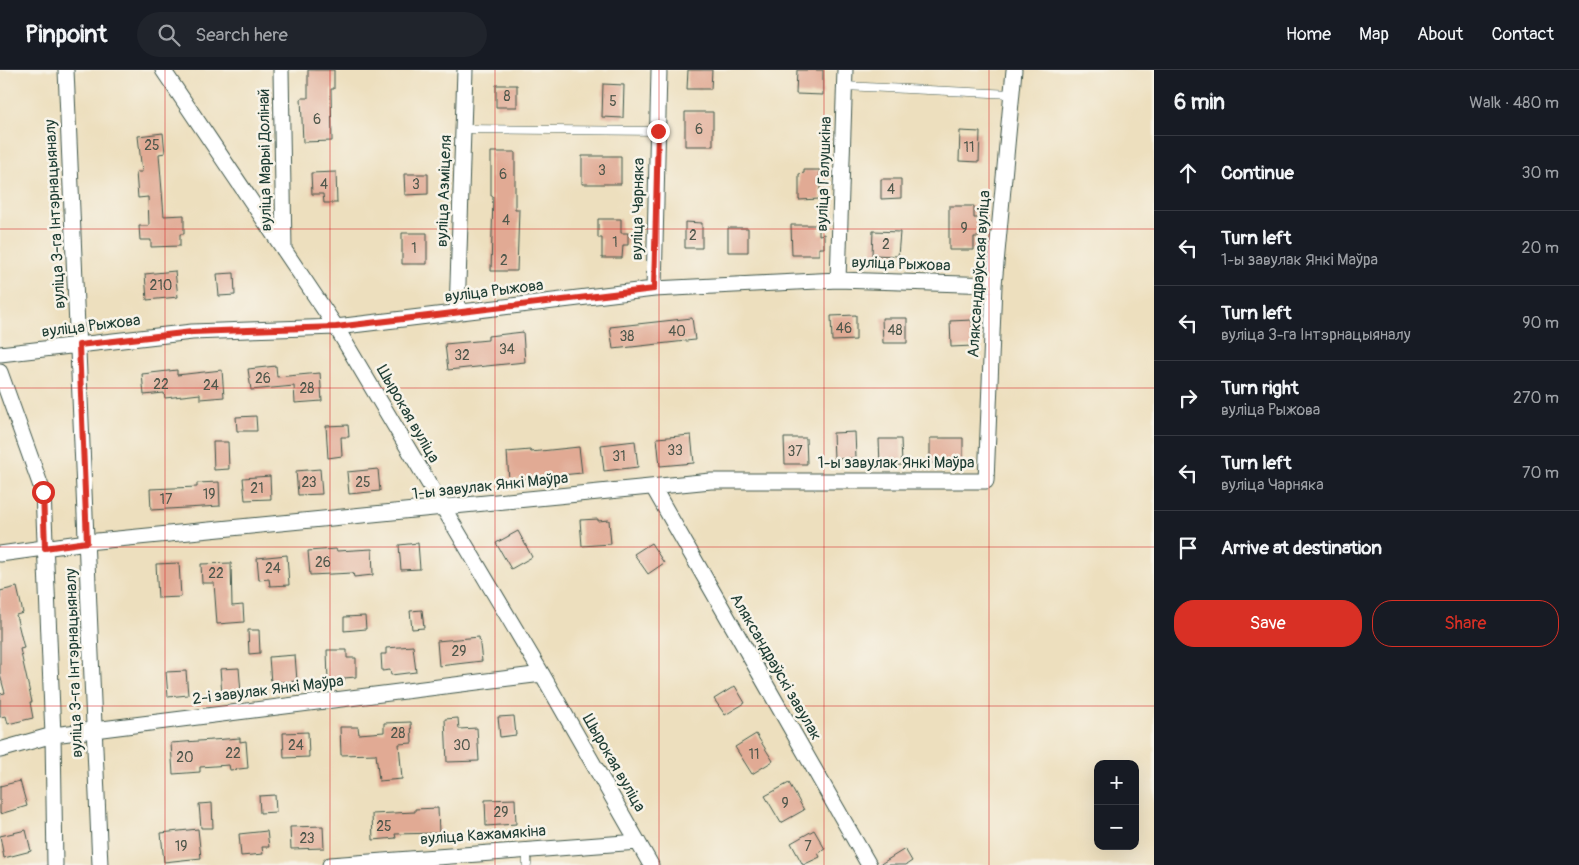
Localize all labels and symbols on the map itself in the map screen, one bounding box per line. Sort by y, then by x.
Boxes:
house number: 8 [503,88,511,105]
street label: вуліца Марыі Долінай [254,89,276,231]
house number: 5 [609,93,617,110]
house number: 6 [313,111,321,128]
street label: вуліца Галушкіна [812,116,836,232]
street label: вуліца 3-га Інтэрнацыяналу [40,119,70,309]
route end [647,120,670,143]
house number: 6 [695,121,703,138]
street label: вуліца Азміцеля [432,135,456,247]
house number: 25 [144,137,160,154]
house number: 11 [964,139,974,156]
street label: вуліца Чарняка [627,157,649,261]
house number: 3 [598,162,606,179]
house number: 6 [499,166,507,183]
house number: 4 [320,176,328,193]
house number: 3 [412,176,420,193]
house number: 4 [887,181,895,198]
street label: Аляксандраўская вуліца [963,190,995,358]
house number: 4 [502,212,510,229]
house number: 9 [960,220,968,237]
house number: 2 [689,227,697,244]
house number: 1 [612,234,618,251]
house number: 2 [882,236,890,253]
house number: 1 [411,240,417,257]
house number: 2 [500,252,508,269]
street label: вуліца Рыжова [851,252,951,276]
street label: вуліца Рыжова [444,275,544,307]
house number: 210 [150,277,172,294]
street label: вуліца Рыжова [41,310,141,342]
house number: 46 [836,320,852,337]
house number: 48 [887,322,903,339]
house number: 40 [668,323,686,340]
house number: 38 [620,328,634,345]
house number: 34 [499,341,515,358]
house number: 32 [454,347,470,364]
street label: Шырокая вуліца [372,362,444,466]
house number: 26 [255,370,271,387]
house number: 22 [153,376,169,393]
house number: 24 [203,377,219,394]
house number: 28 [300,380,314,397]
house number: 33 [667,442,683,459]
house number: 37 [787,443,803,460]
house number: 31 [612,448,626,465]
street label: 1-ы завулак Янкі Маўра [818,453,974,473]
street label: 1-ы завулак Янкі Маўра [411,468,569,504]
house number: 23 [301,474,317,491]
house number: 25 [355,474,371,491]
house number: 21 [250,480,264,497]
route start [32,481,55,504]
house number: 19 [203,486,215,503]
house number: 17 [160,491,173,508]
house number: 26 [315,554,331,571]
house number: 24 [265,560,281,577]
house number: 22 [208,565,224,582]
street label: вуліца 3-га Інтэрнацыяналу [61,568,87,758]
street label: Аляксандраўскі завулак [726,590,826,744]
house number: 29 [451,643,467,660]
street label: 2-і завулак Янкі Маўра [191,671,345,709]
street label: Шырокая вуліца [578,711,650,815]
house number: 28 [391,725,405,742]
house number: 24 [288,737,304,754]
house number: 30 [453,737,471,754]
house number: 22 [225,745,241,762]
house number: 11 [749,746,759,763]
house number: 20 [176,749,194,766]
house number: 9 [781,795,789,812]
house number: 29 [493,804,509,821]
house number: 25 [376,818,392,835]
street label: вуліца Кажамякіна [420,821,546,849]
house number: 23 [299,830,315,847]
house number: 19 [175,838,187,855]
house number: 7 [804,838,812,855]

